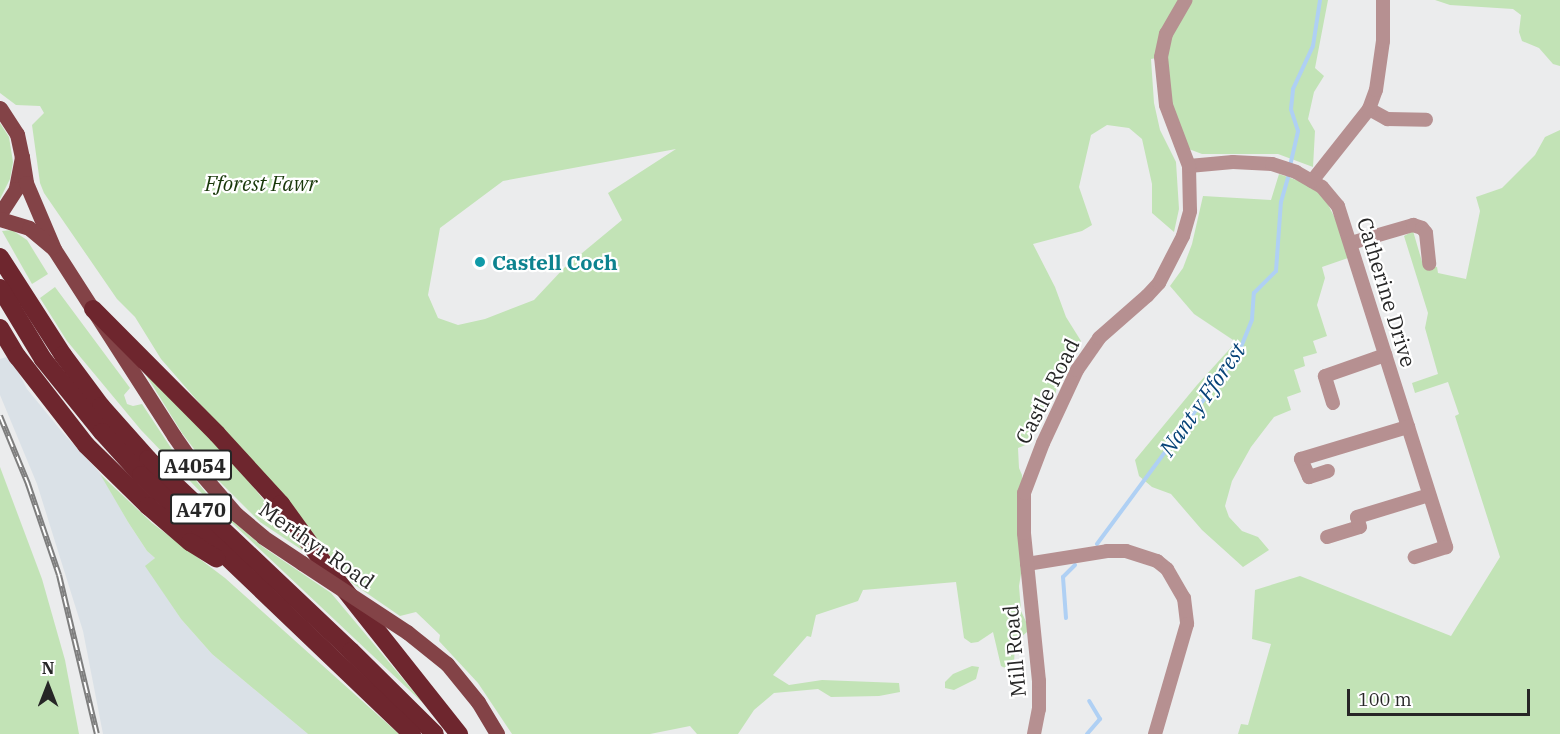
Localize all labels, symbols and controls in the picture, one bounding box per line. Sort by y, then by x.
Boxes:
park label: Fforest Fawr [205,170,317,196]
street label: Catherine Drive [1352,214,1422,370]
place label: Castell Coch [492,249,618,275]
marker: Castell Coch [473,255,487,269]
street label: Castle Road [1010,334,1084,448]
water label: Nant y Fforest [1153,337,1251,461]
road number: A4054 [158,448,232,482]
road number: A470 [170,492,232,526]
street label: Merthyr Road [255,496,379,594]
street label: Mill Road [997,604,1031,698]
north arrow [18,656,78,716]
text: N [42,658,54,678]
scale bar [1350,677,1533,715]
text: 100 m [1358,688,1412,711]

